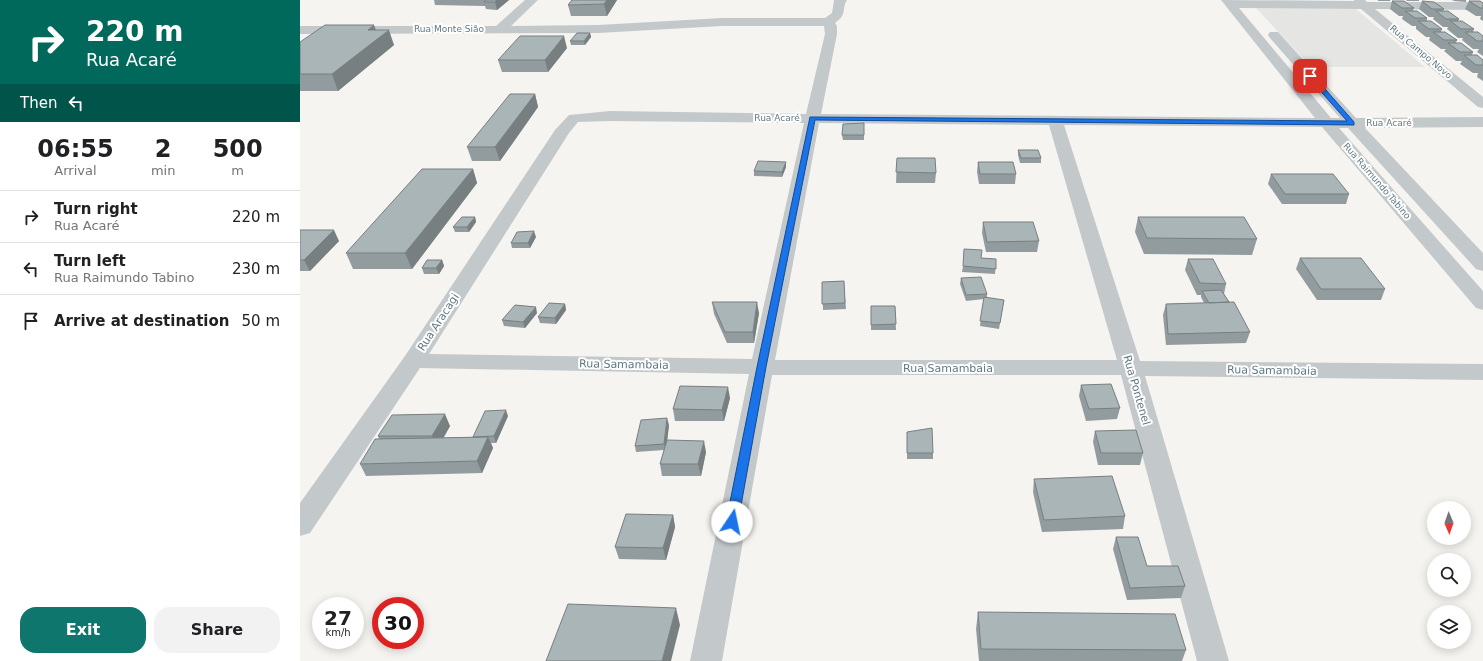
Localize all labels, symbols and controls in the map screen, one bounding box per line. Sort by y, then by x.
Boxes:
text: 220 m [86,15,183,48]
icon: right [20,16,72,68]
street label: Rua Campo Novo [1388,23,1454,81]
street label: Rua Monte Sião [414,24,485,34]
text: Rua Acaré [86,49,177,70]
pin [1293,59,1327,93]
icon: arrive [1299,65,1321,87]
icon: left [65,92,87,114]
text: Then [20,94,57,112]
street label: Rua Acaré [754,113,800,123]
street label: Rua Acaré [1366,118,1412,128]
text: 06:55 [37,135,114,163]
text: 2 [155,135,171,163]
text: 500 [213,135,263,163]
street label: Rua Raimundo Tabino [1341,141,1413,221]
text: Arrival [54,163,97,178]
text: min [151,163,175,178]
text: m [231,163,244,178]
text: Turn right [54,200,138,218]
icon: right [20,206,42,228]
text: 220 m [232,208,280,226]
text: Rua Acaré [54,218,120,233]
text: Turn left [54,252,126,270]
icon: left [20,258,42,280]
text: 230 m [232,260,280,278]
text: Rua Raimundo Tabino [54,270,194,285]
street label: Rua Aracagi [415,291,462,353]
icon: arrive [20,310,42,332]
text: Arrive at destination [54,312,229,330]
text: 50 m [242,312,280,330]
street label: Rua Pontenel [1120,354,1153,427]
street label: Rua Samambaia [579,357,669,372]
street label: Rua Samambaia [903,362,993,375]
street label: Rua Samambaia [1227,363,1317,378]
position arrow [711,501,753,543]
north arrow [1427,501,1471,545]
map controls [1427,501,1471,649]
button: search [1427,553,1471,597]
speed limit sign: 30 [372,597,424,649]
button: layers [1427,605,1471,649]
text: 27 [324,606,352,630]
button: Exit [20,607,146,653]
button: Share [154,607,280,653]
text: km/h [325,627,351,638]

